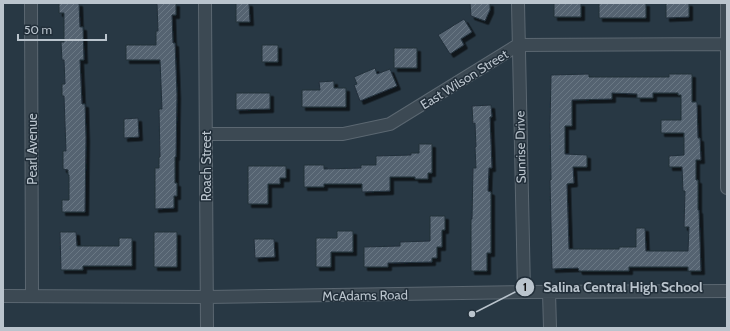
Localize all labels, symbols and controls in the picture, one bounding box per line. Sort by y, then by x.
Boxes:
scale bar [18,16,106,42]
text: 50 m [24,22,52,37]
street label: East Wilson Street [417,45,511,112]
street label: Sunrise Drive [511,110,529,183]
street label: Pearl Avenue [24,113,40,185]
street label: Roach Street [198,130,214,201]
callout: Salina Central High School [515,274,711,300]
text: Salina Central High School [543,278,703,296]
text: 1 [523,279,527,294]
street label: McAdams Road [322,286,408,304]

